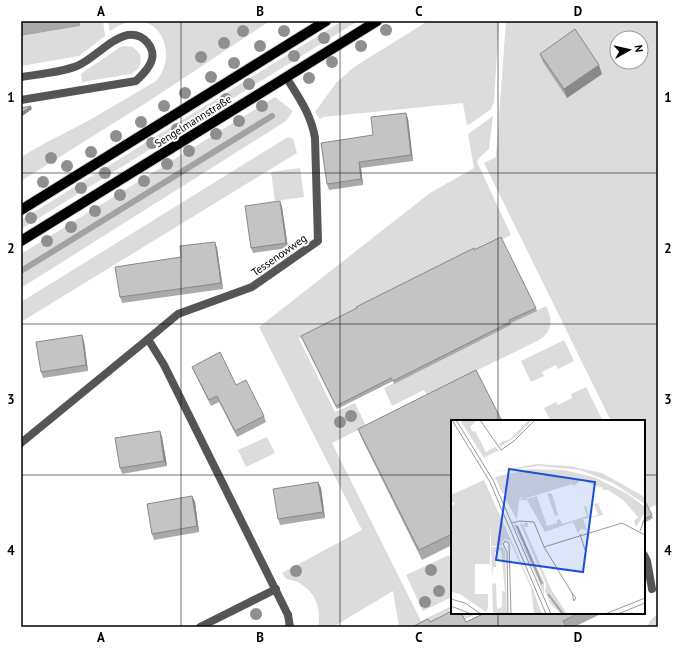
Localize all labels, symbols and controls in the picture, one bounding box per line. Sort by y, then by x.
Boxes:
text: A [97,3,105,20]
text: B [256,3,264,20]
text: C [415,3,423,20]
text: D [574,3,582,20]
north arrow [609,30,649,70]
text: N [631,44,646,53]
text: 1 [7,89,15,106]
text: 1 [664,89,672,106]
street label: Sengelmannstraße [152,91,234,150]
street label: Tessenowweg [249,231,309,279]
text: 2 [7,240,15,257]
text: 2 [664,240,672,257]
text: 3 [7,391,15,408]
text: 3 [664,391,672,408]
inset map [451,420,645,614]
text: 4 [7,542,15,559]
text: 4 [664,542,672,559]
text: A [97,629,105,646]
text: B [256,629,264,646]
text: C [415,629,423,646]
text: D [574,629,582,646]

